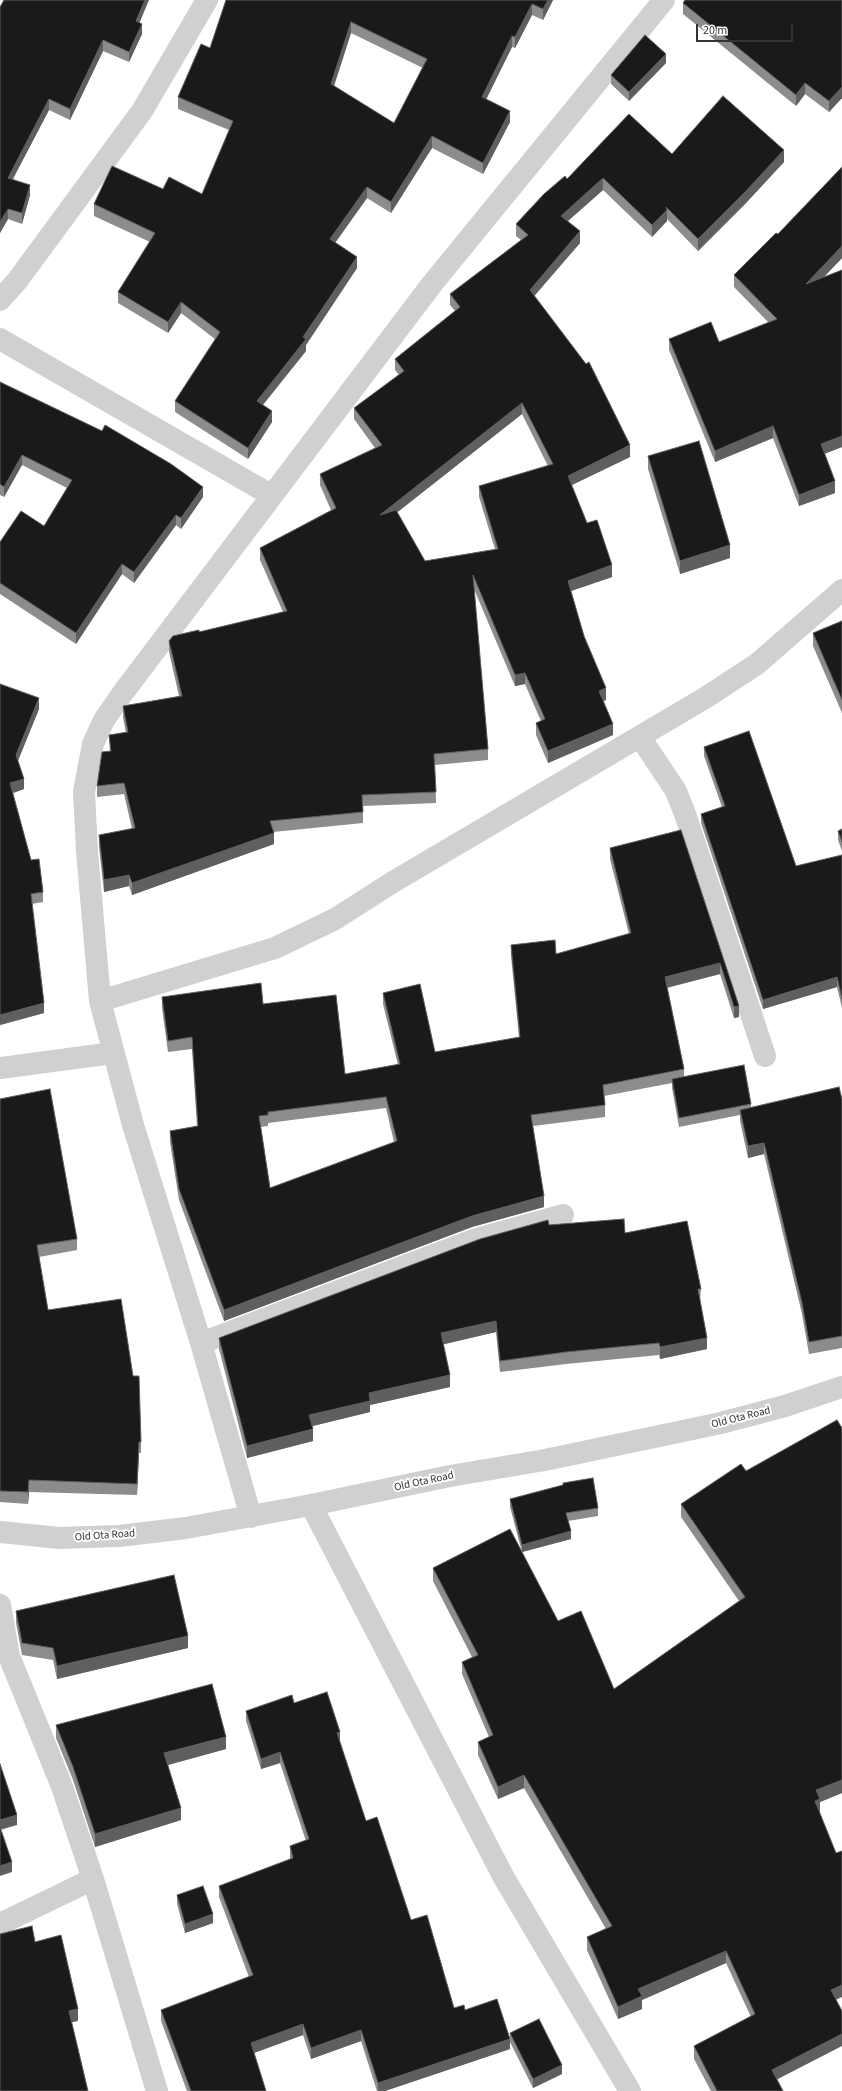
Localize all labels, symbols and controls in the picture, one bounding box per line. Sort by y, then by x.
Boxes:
scale bar [698,16,795,42]
text: 20 m [703,22,727,39]
street label: Old Ota Road [710,1404,772,1432]
street label: Old Ota Road [393,1469,455,1495]
street label: Old Ota Road [74,1527,136,1545]

